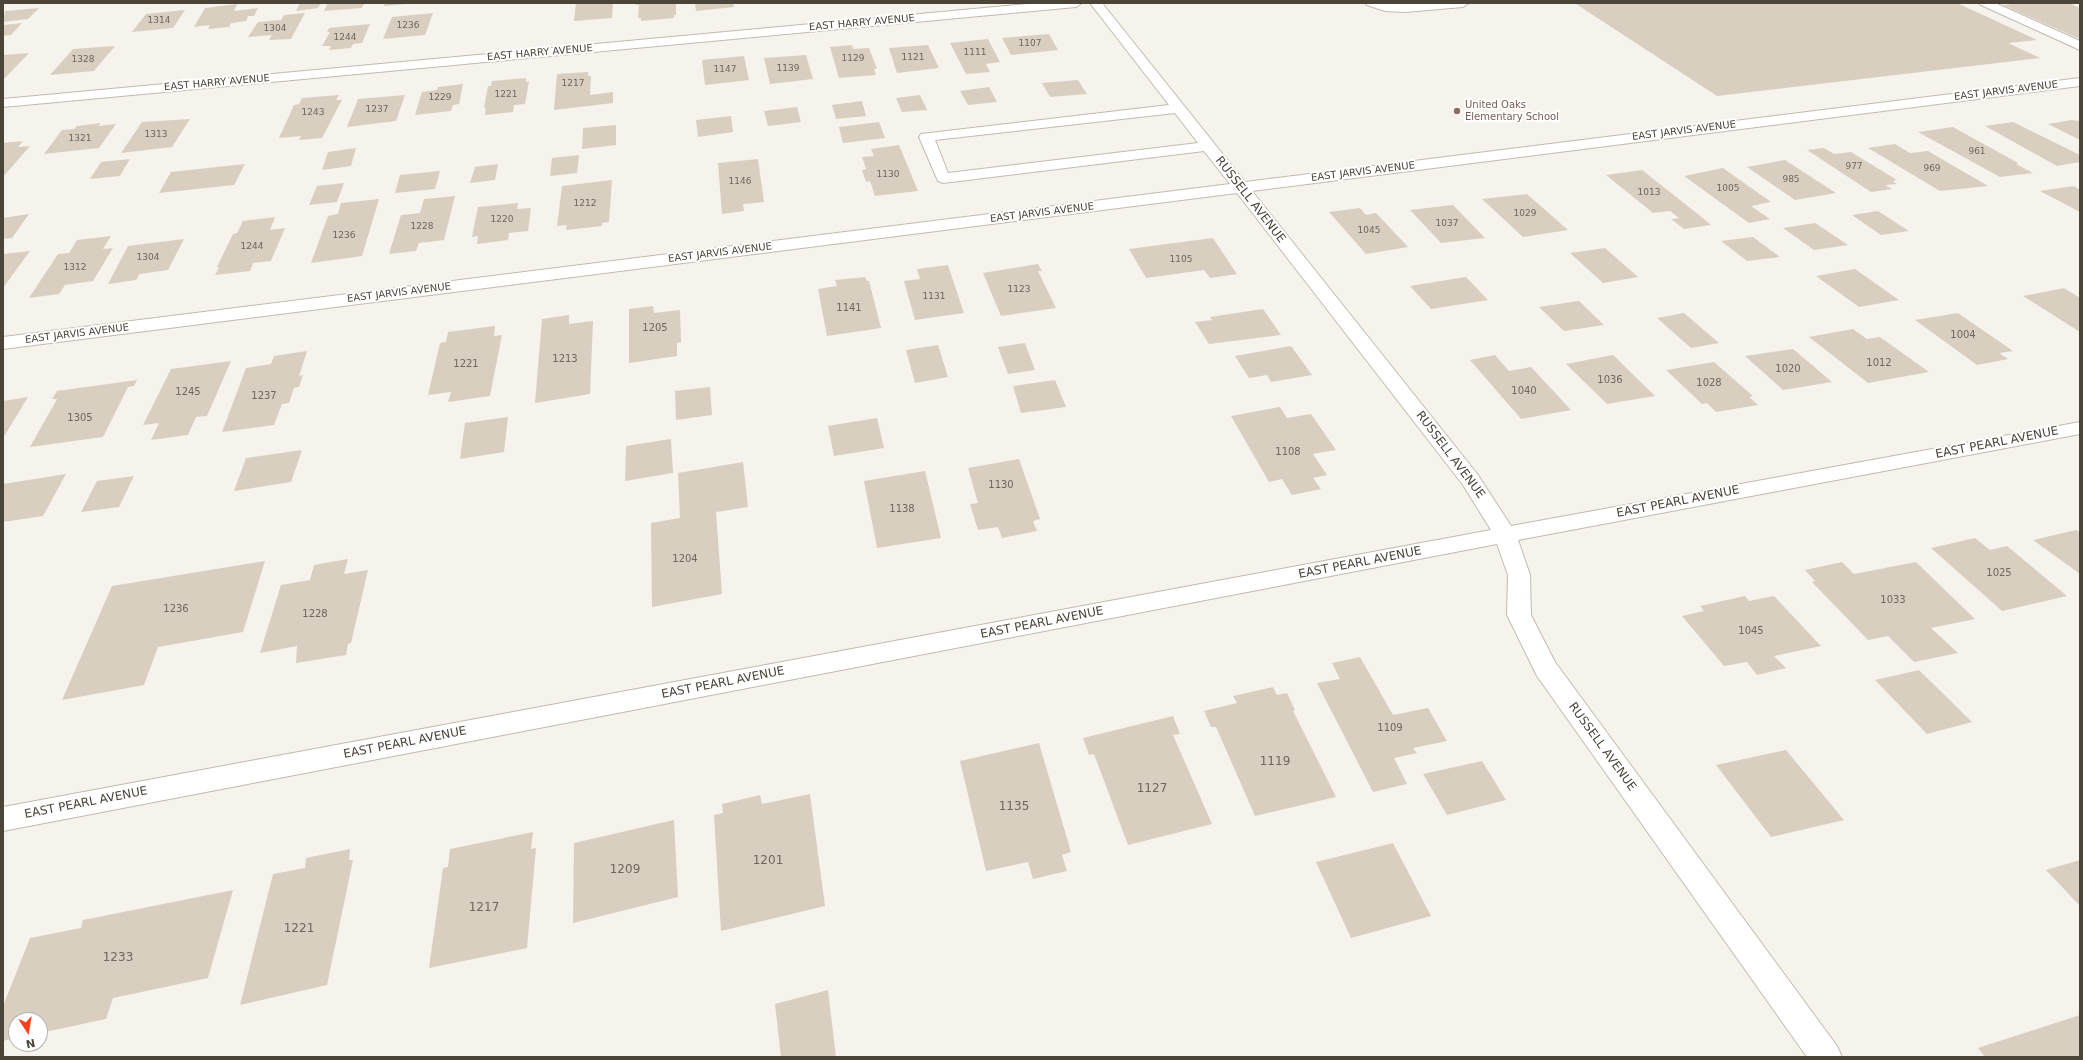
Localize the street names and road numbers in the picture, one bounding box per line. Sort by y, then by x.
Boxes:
street label: EAST HARRY AVENUE [809,12,915,34]
street label: EAST HARRY AVENUE [487,42,593,64]
street label: EAST HARRY AVENUE [164,72,270,94]
street label: EAST JARVIS AVENUE [1953,79,2059,103]
street label: EAST JARVIS AVENUE [1631,119,1737,143]
street label: RUSSELL AVENUE [1212,154,1288,246]
street label: EAST JARVIS AVENUE [1310,160,1416,184]
street label: EAST JARVIS AVENUE [989,201,1095,225]
street label: EAST JARVIS AVENUE [667,241,773,265]
street label: EAST JARVIS AVENUE [346,281,452,305]
street label: EAST JARVIS AVENUE [24,322,130,346]
street label: RUSSELL AVENUE [1412,408,1488,502]
street label: EAST PEARL AVENUE [1934,424,2060,462]
street label: EAST PEARL AVENUE [1615,483,1741,521]
street label: EAST PEARL AVENUE [1297,544,1423,582]
street label: EAST PEARL AVENUE [979,604,1105,642]
street label: EAST PEARL AVENUE [660,664,786,702]
street label: RUSSELL AVENUE [1565,700,1639,794]
street label: EAST PEARL AVENUE [342,724,468,762]
street label: EAST PEARL AVENUE [23,784,149,822]

